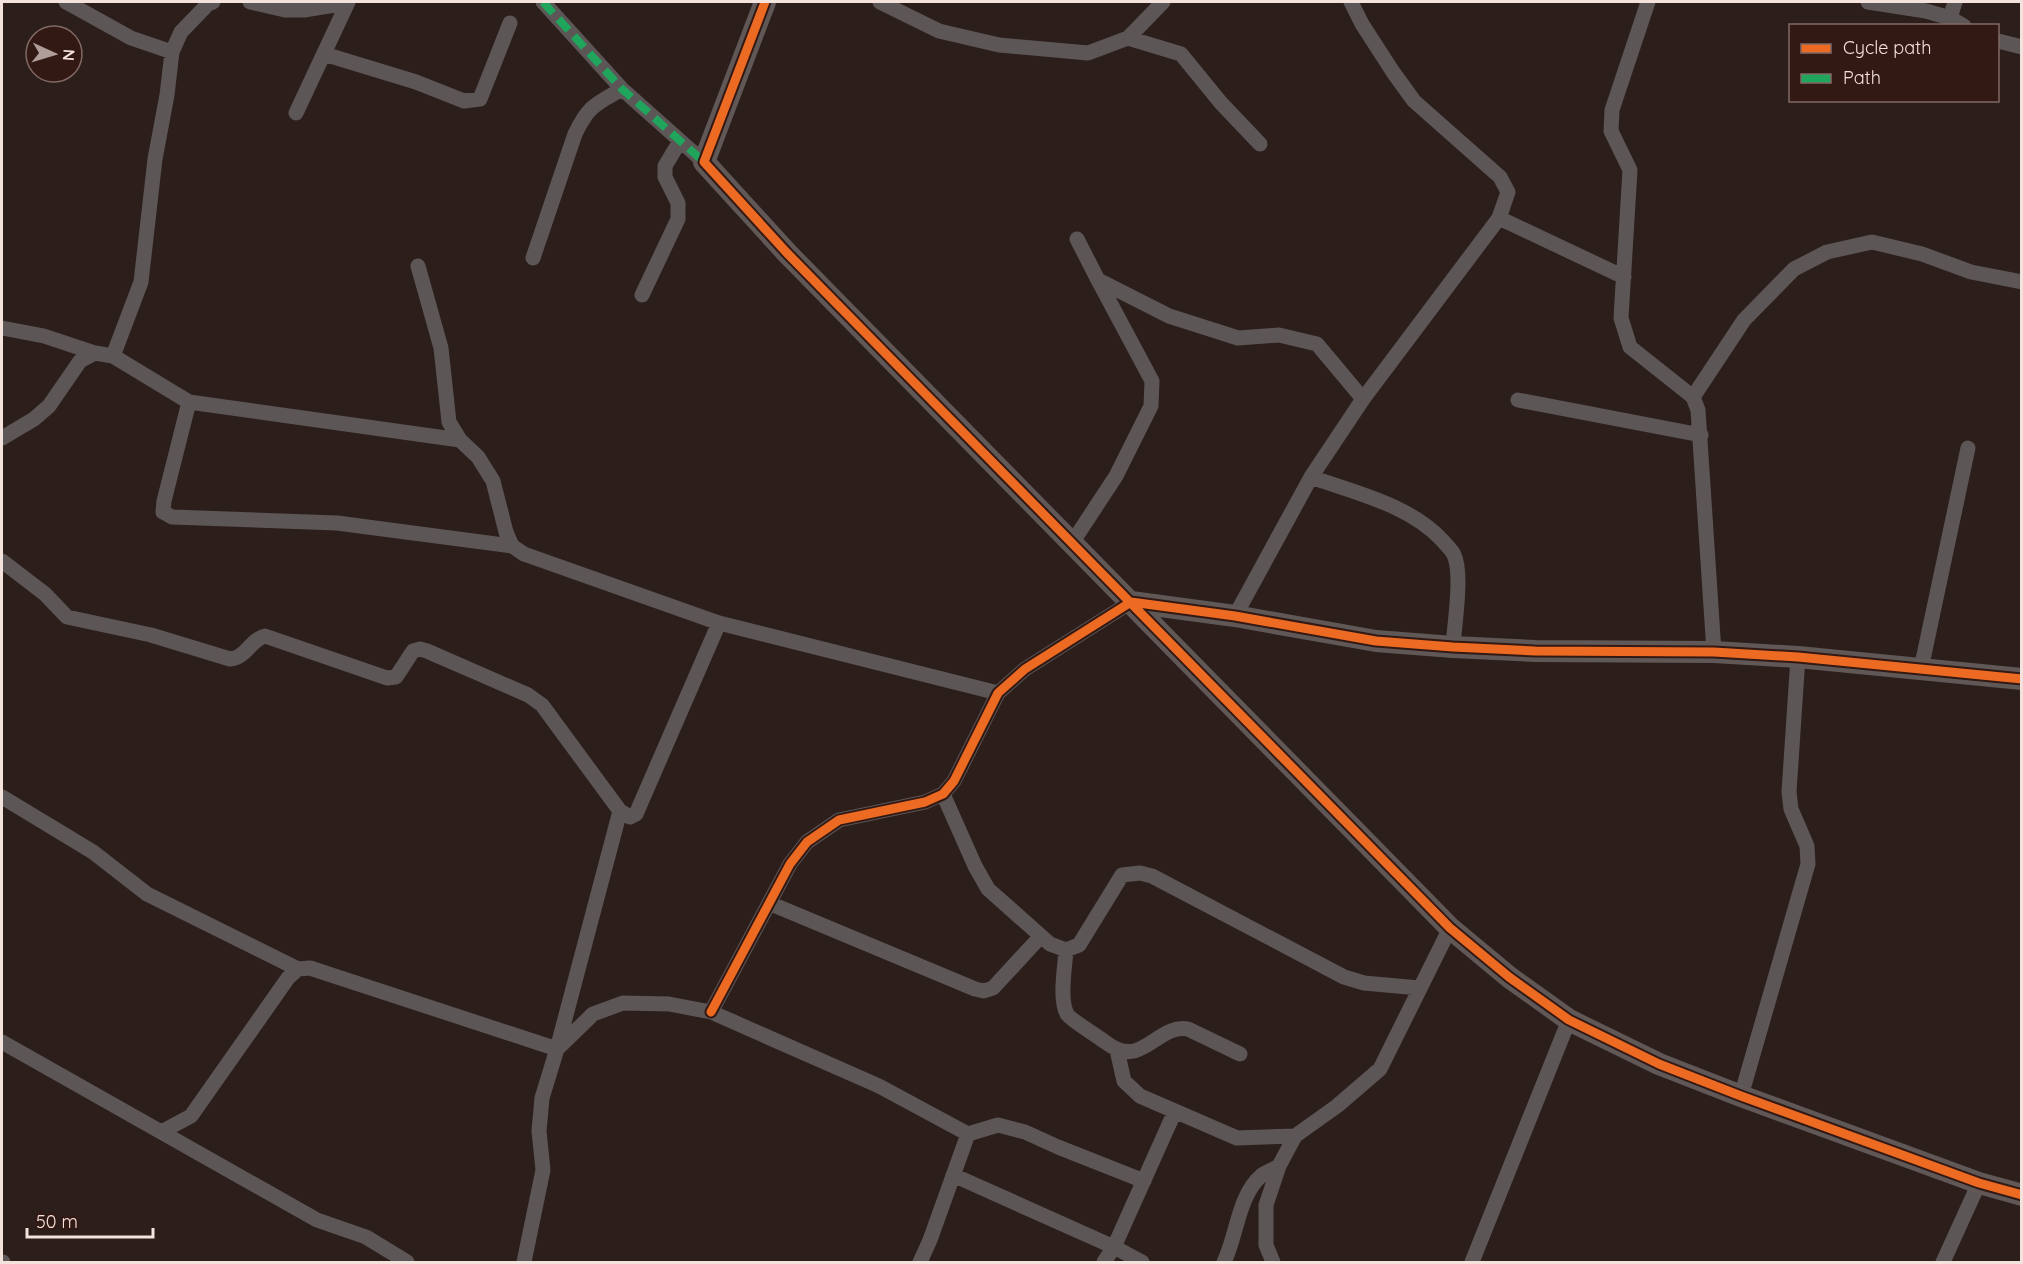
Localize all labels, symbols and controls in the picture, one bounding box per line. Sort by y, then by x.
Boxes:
north arrow [24,24,84,84]
legend [1789,24,1999,102]
text: Cycle path [1843,36,1931,59]
text: N [59,48,79,62]
text: Path [1843,66,1881,89]
scale bar [27,1201,153,1239]
text: 50 m [36,1210,78,1233]

